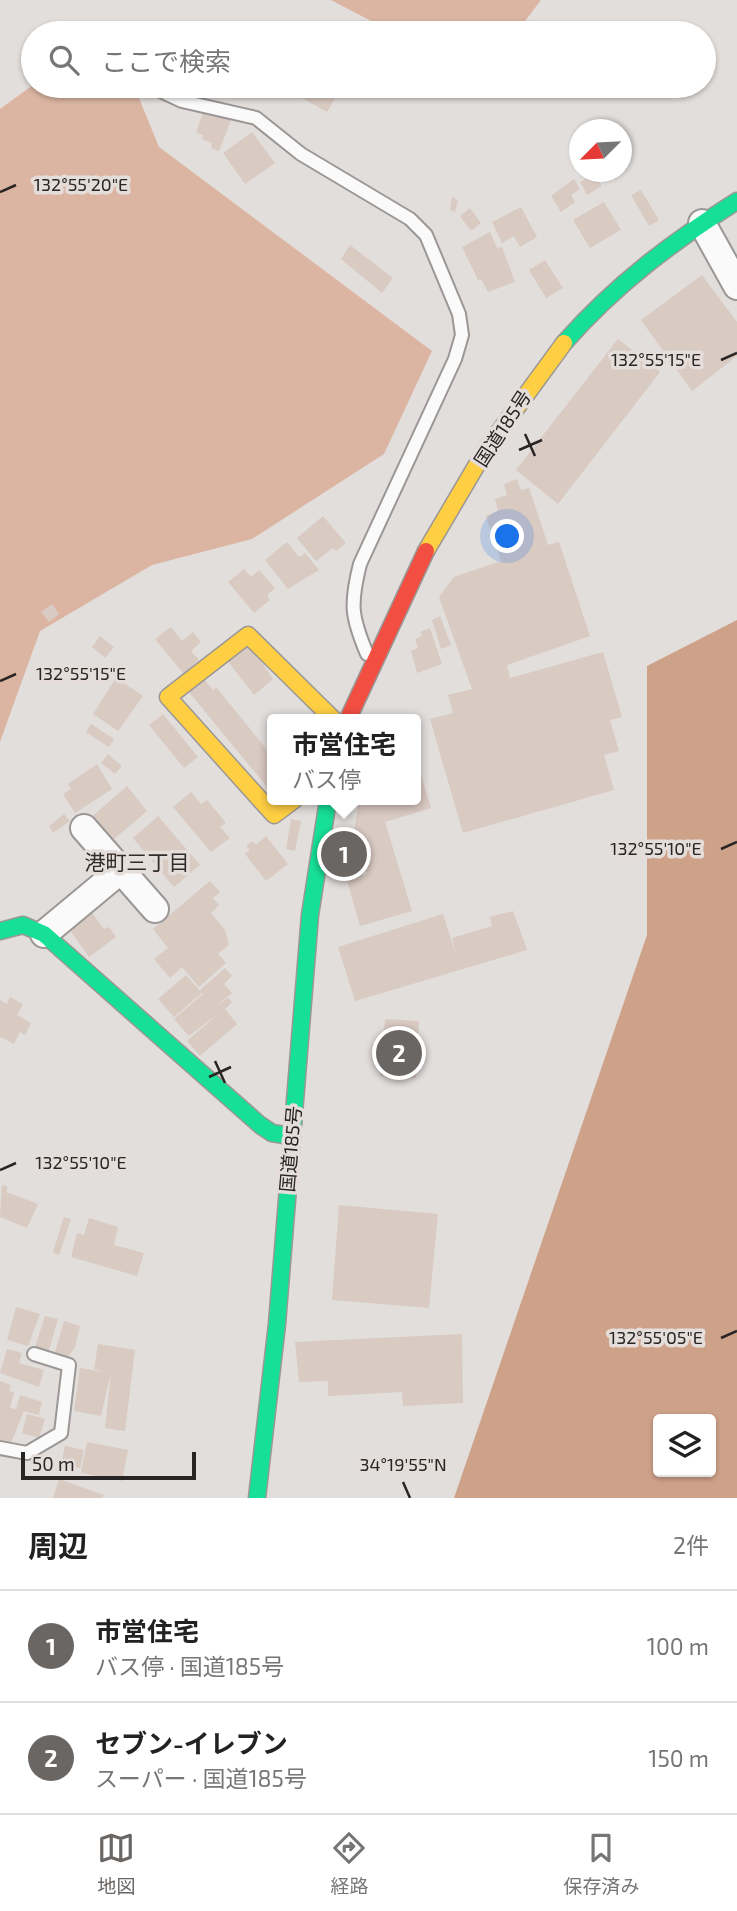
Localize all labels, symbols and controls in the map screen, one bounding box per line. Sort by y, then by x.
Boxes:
search box [21,21,716,98]
icon: search [45,41,83,79]
text: ここで検索 [101,45,231,76]
north arrow [569,119,632,182]
text: 132°55'20"E [34,173,128,195]
text: 132°55'15"E [611,348,701,370]
street label: 国道185号 [469,386,535,470]
your location [490,519,524,553]
text: 132°55'15"E [36,662,126,684]
popup [267,714,421,805]
text: 市営住宅 [292,728,396,759]
text: バス停 [292,765,361,793]
pin: 1 [321,828,367,880]
text: 132°55'10"E [610,837,702,859]
district label: 港町三丁目 [85,849,190,874]
pin: 2 [376,1027,422,1079]
street label: 国道185号 [275,1105,305,1193]
text: 132°55'10"E [35,1151,127,1173]
text: 132°55'05"E [609,1326,703,1348]
map controls [653,1414,716,1477]
button: layers [653,1414,716,1477]
scale bar [21,1449,196,1481]
text: 50 m [32,1452,75,1475]
text: 34°19'55"N [359,1453,447,1475]
text: 周辺 [28,1527,88,1563]
text: 2件 [673,1531,709,1559]
text: 市営住宅 [95,1615,199,1646]
text: 1 [46,1632,56,1660]
text: 100 m [647,1632,709,1660]
text: バス停 · 国道185号 [95,1652,284,1680]
text: セブン-イレブン [95,1727,288,1758]
text: 2 [44,1744,58,1772]
text: 150 m [648,1744,709,1772]
text: スーパー · 国道185号 [95,1764,307,1792]
tab: 地図 [97,1829,136,1898]
tab: 経路 [330,1829,369,1898]
tab: 保存済み [563,1829,640,1898]

